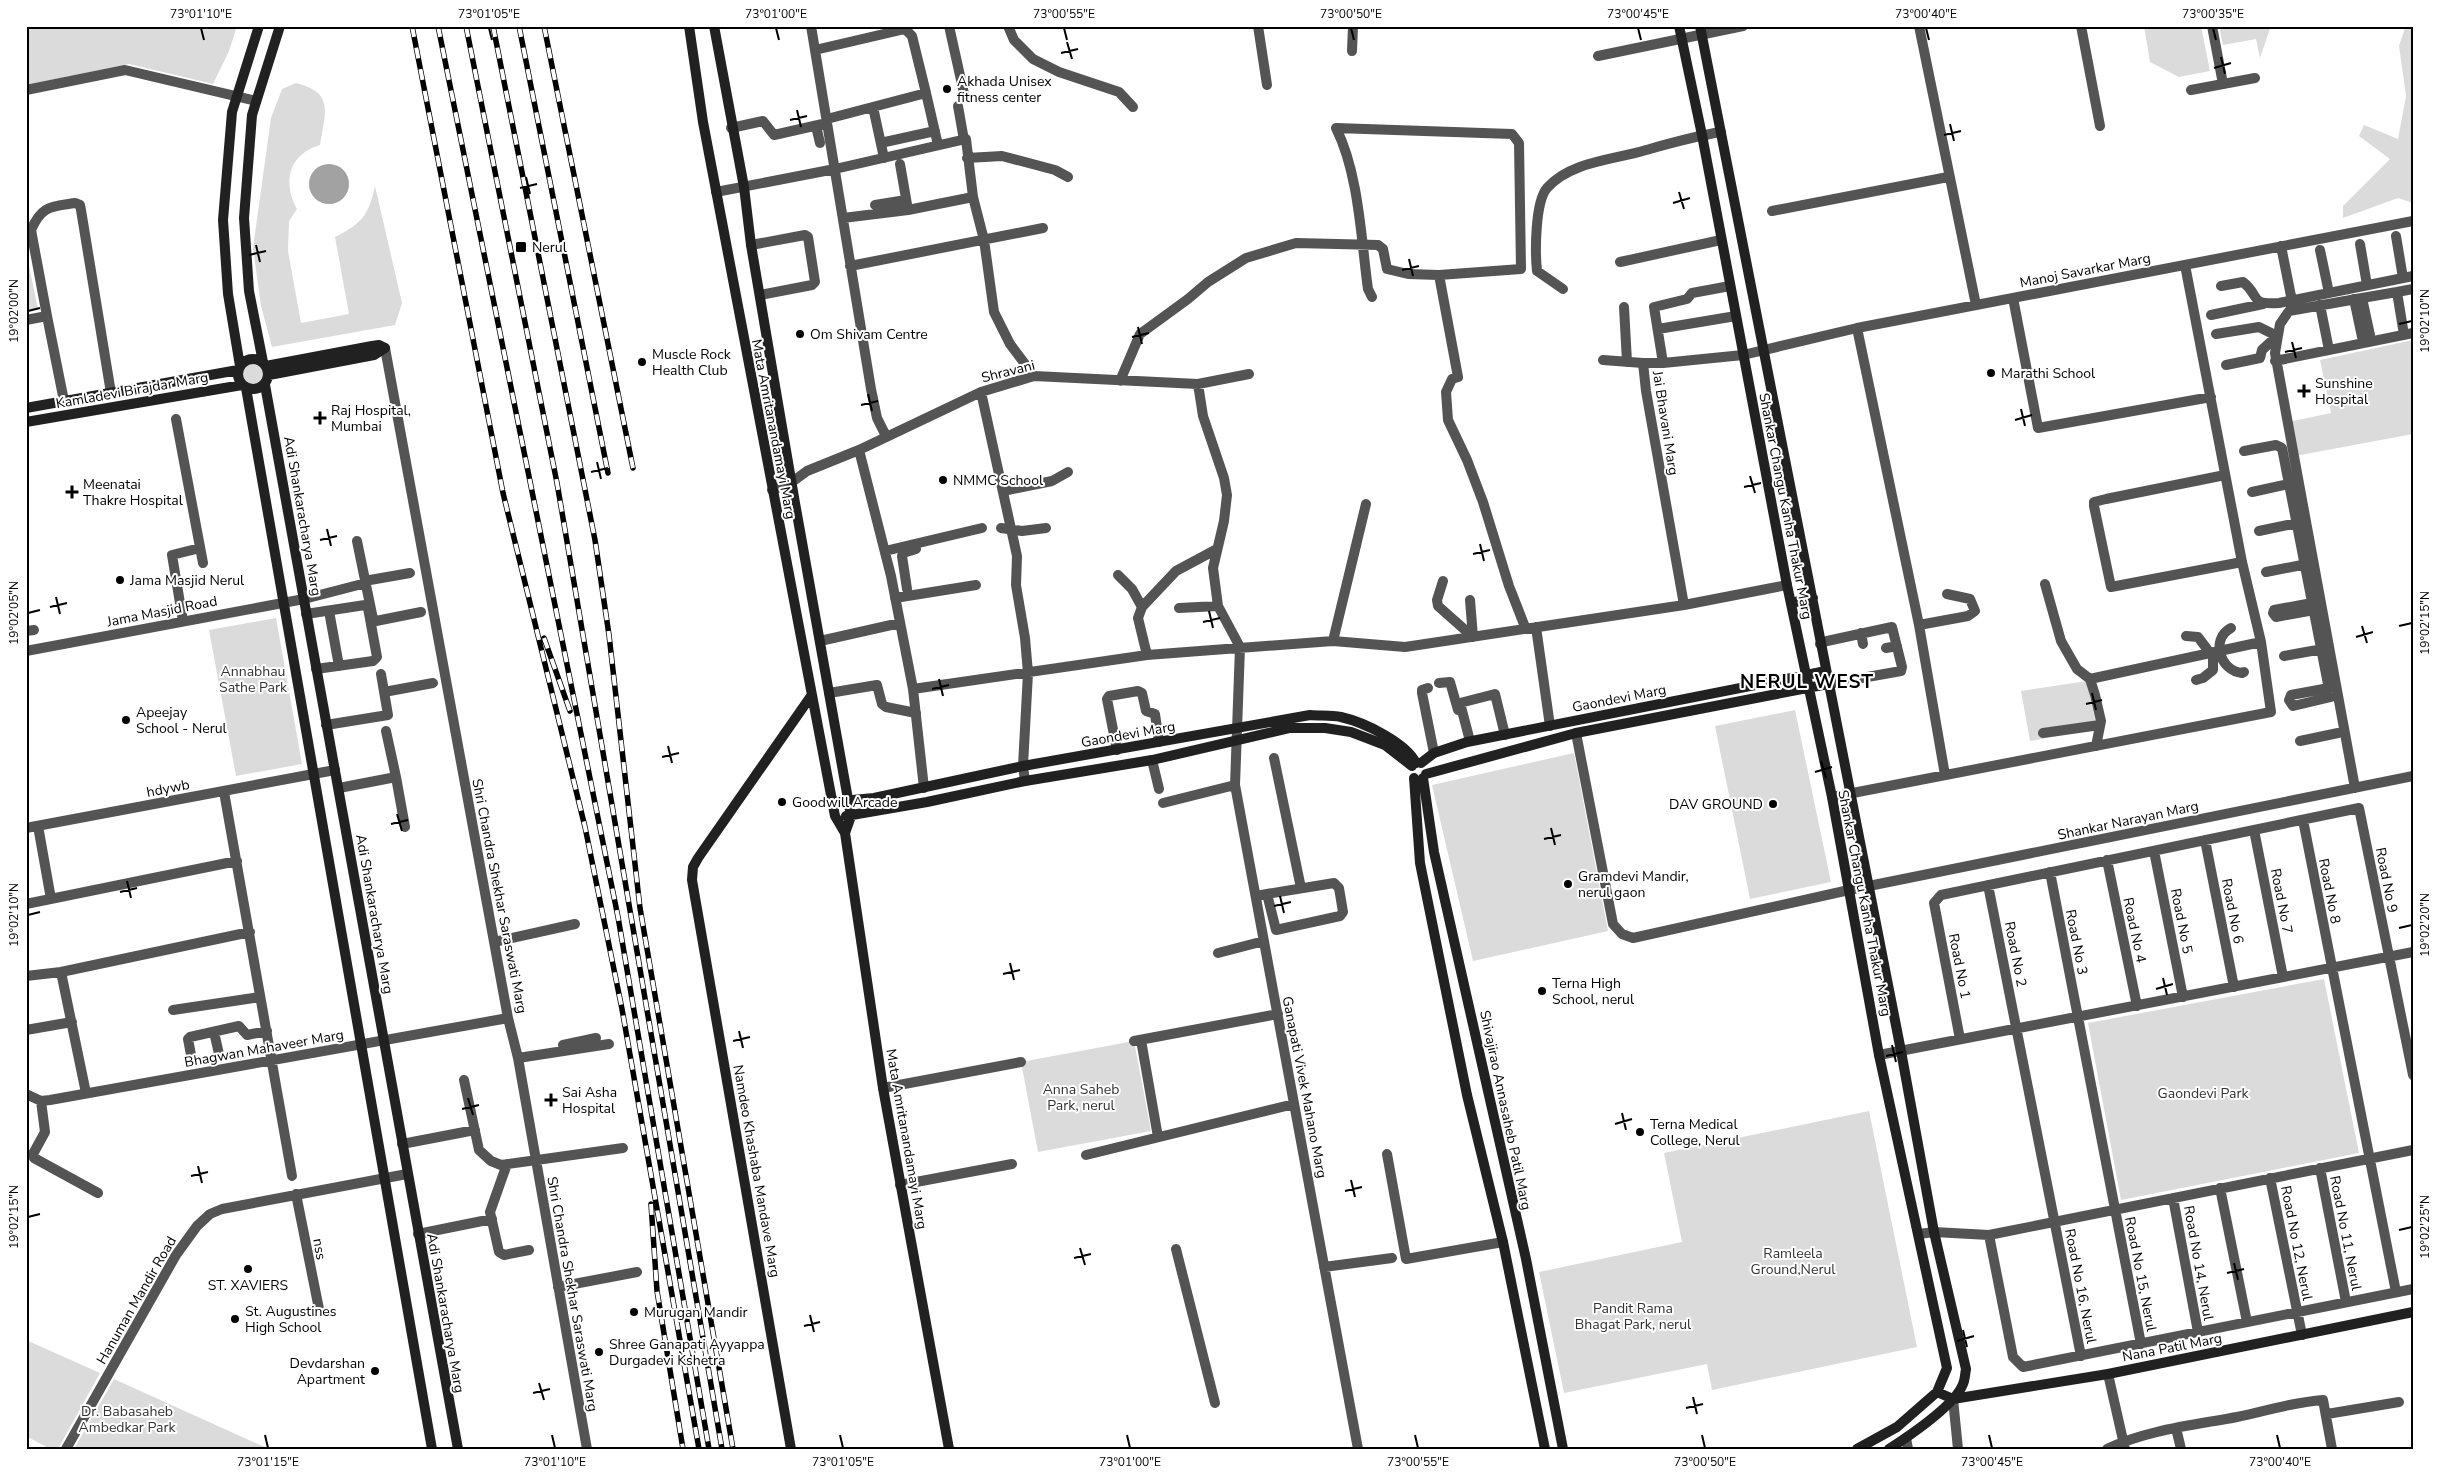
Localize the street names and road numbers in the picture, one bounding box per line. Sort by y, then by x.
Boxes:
street label: Manoj Savarkar Marg [2018,248,2152,293]
street label: Mata Amritanandamayi Marg [747,338,800,521]
street label: Shravani [979,356,1037,387]
street label: Kamladevi Birajdar Marg [54,368,210,413]
street label: Jai Bhavani Marg [1648,369,1683,477]
street label: Shankar Changu Kanha Thakur Marg [1754,391,1817,621]
street label: Adi Shankaracharya Marg [279,435,326,597]
street label: Jama Masjid Road [104,591,219,632]
street label: Gaondevi Marg [1570,680,1668,717]
street label: Gaondevi Marg [1079,717,1177,752]
street label: hdywb [145,775,191,802]
street label: Shri Chandra Shekhar Saraswati Marg [467,777,532,1015]
street label: Shankar Changu Kanha Thakur Marg [1833,788,1896,1018]
street label: Shankar Narayan Marg [2056,796,2200,845]
street label: Adi Shankaracharya Marg [351,833,398,995]
street label: Road No 9 [2371,846,2402,914]
street label: Road No 8 [2314,857,2345,925]
street label: Road No 7 [2266,867,2297,935]
street label: Road No 6 [2217,877,2248,945]
street label: Road No 5 [2166,887,2197,955]
street label: Road No 4 [2118,896,2151,965]
street label: Road No 3 [2061,908,2092,976]
street label: Road No 2 [2000,920,2031,988]
street label: Road No 1 [1944,932,1975,1000]
street label: Ganapati Vivek Mahano Marg [1278,995,1331,1180]
street label: Shivajirao Annasaheb Patil Marg [1475,1008,1536,1212]
street label: Bhagwan Mahaveer Marg [183,1025,345,1072]
street label: Mata Amritanandamayi Marg [881,1047,932,1231]
street label: Namdeo Khashaba Mandave Marg [728,1063,785,1279]
street label: Road No 11, Nerul [2325,1174,2366,1293]
street label: Shri Chandra Shekhar Saraswati Marg [542,1175,603,1413]
street label: Road No 12, Nerul [2276,1184,2317,1303]
street label: Road No 14, Nerul [2179,1204,2218,1323]
street label: Road No 15, Nerul [2120,1215,2161,1334]
street label: Road No 16, Nerul [2060,1227,2101,1346]
street label: Adi Shankaracharya Marg [422,1232,469,1394]
street label: Hanuman Mandir Road [92,1233,181,1368]
street label: nss [308,1237,331,1262]
street label: Nana Patil Marg [2121,1329,2224,1366]

